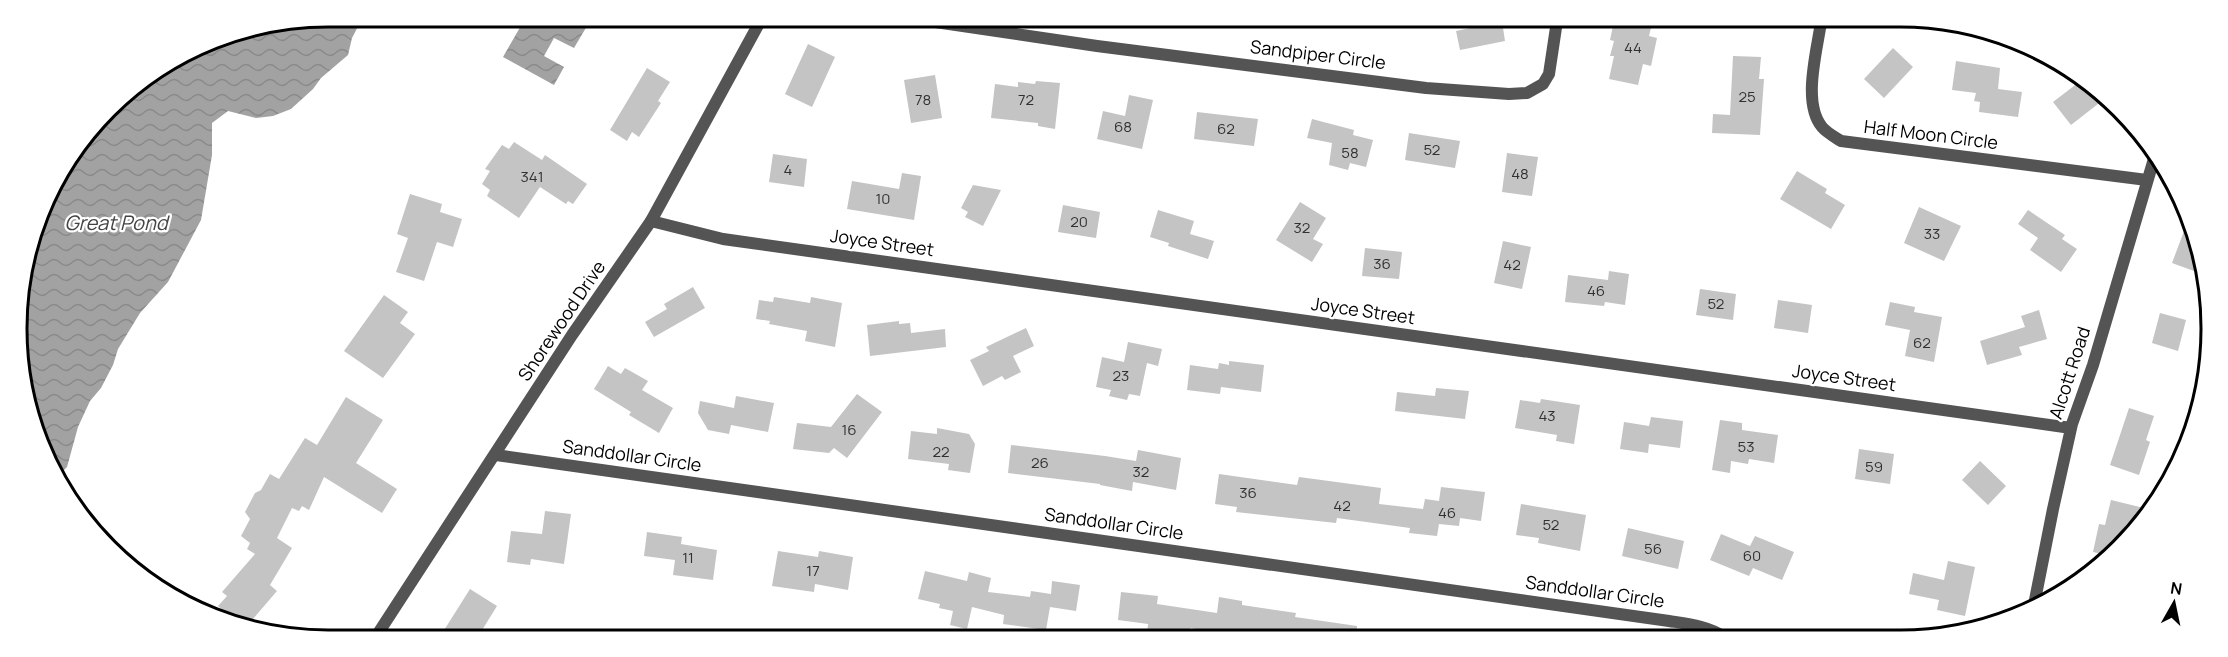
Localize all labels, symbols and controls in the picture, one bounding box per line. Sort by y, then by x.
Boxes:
street label: Sandpiper Circle [1249,34,1387,74]
house number: 44 [1624,37,1642,58]
house number: 25 [1738,86,1756,107]
house number: 78 [915,89,931,110]
house number: 72 [1018,89,1034,110]
street label: Half Moon Circle [1863,114,2000,154]
house number: 68 [1114,116,1132,137]
house number: 62 [1217,118,1235,139]
house number: 52 [1424,139,1440,160]
house number: 58 [1341,142,1359,163]
house number: 4 [784,159,793,180]
house number: 48 [1511,163,1529,184]
house number: 341 [521,166,544,187]
house number: 10 [876,188,891,209]
water label: Great Pond [64,209,171,236]
house number: 20 [1070,211,1088,232]
house number: 32 [1294,217,1310,238]
street label: Joyce Street [829,223,936,261]
house number: 33 [1924,223,1940,244]
house number: 36 [1373,253,1391,274]
house number: 42 [1503,254,1521,275]
street label: Shorewood Drive [512,256,610,385]
house number: 46 [1587,280,1605,301]
street label: Joyce Street [1310,291,1417,329]
house number: 52 [1708,293,1724,314]
street label: Alcott Road [2043,324,2095,422]
house number: 62 [1913,332,1931,353]
street label: Joyce Street [1791,358,1898,396]
house number: 23 [1113,365,1129,386]
house number: 43 [1538,405,1556,426]
house number: 16 [841,419,857,440]
street label: Sanddollar Circle [561,433,703,477]
house number: 53 [1738,436,1754,457]
house number: 22 [932,441,950,462]
house number: 26 [1031,452,1049,473]
house number: 59 [1865,456,1883,477]
house number: 32 [1133,461,1149,482]
house number: 36 [1239,482,1257,503]
house number: 42 [1333,495,1351,516]
street label: Sanddollar Circle [1043,501,1185,545]
house number: 46 [1438,502,1456,523]
house number: 52 [1543,514,1559,535]
house number: 56 [1644,538,1662,559]
house number: 60 [1743,545,1761,566]
house number: 11 [682,547,694,568]
house number: 17 [806,560,820,581]
street label: Sanddollar Circle [1524,569,1666,613]
north arrow [2144,573,2204,633]
text: N [2169,576,2184,600]

